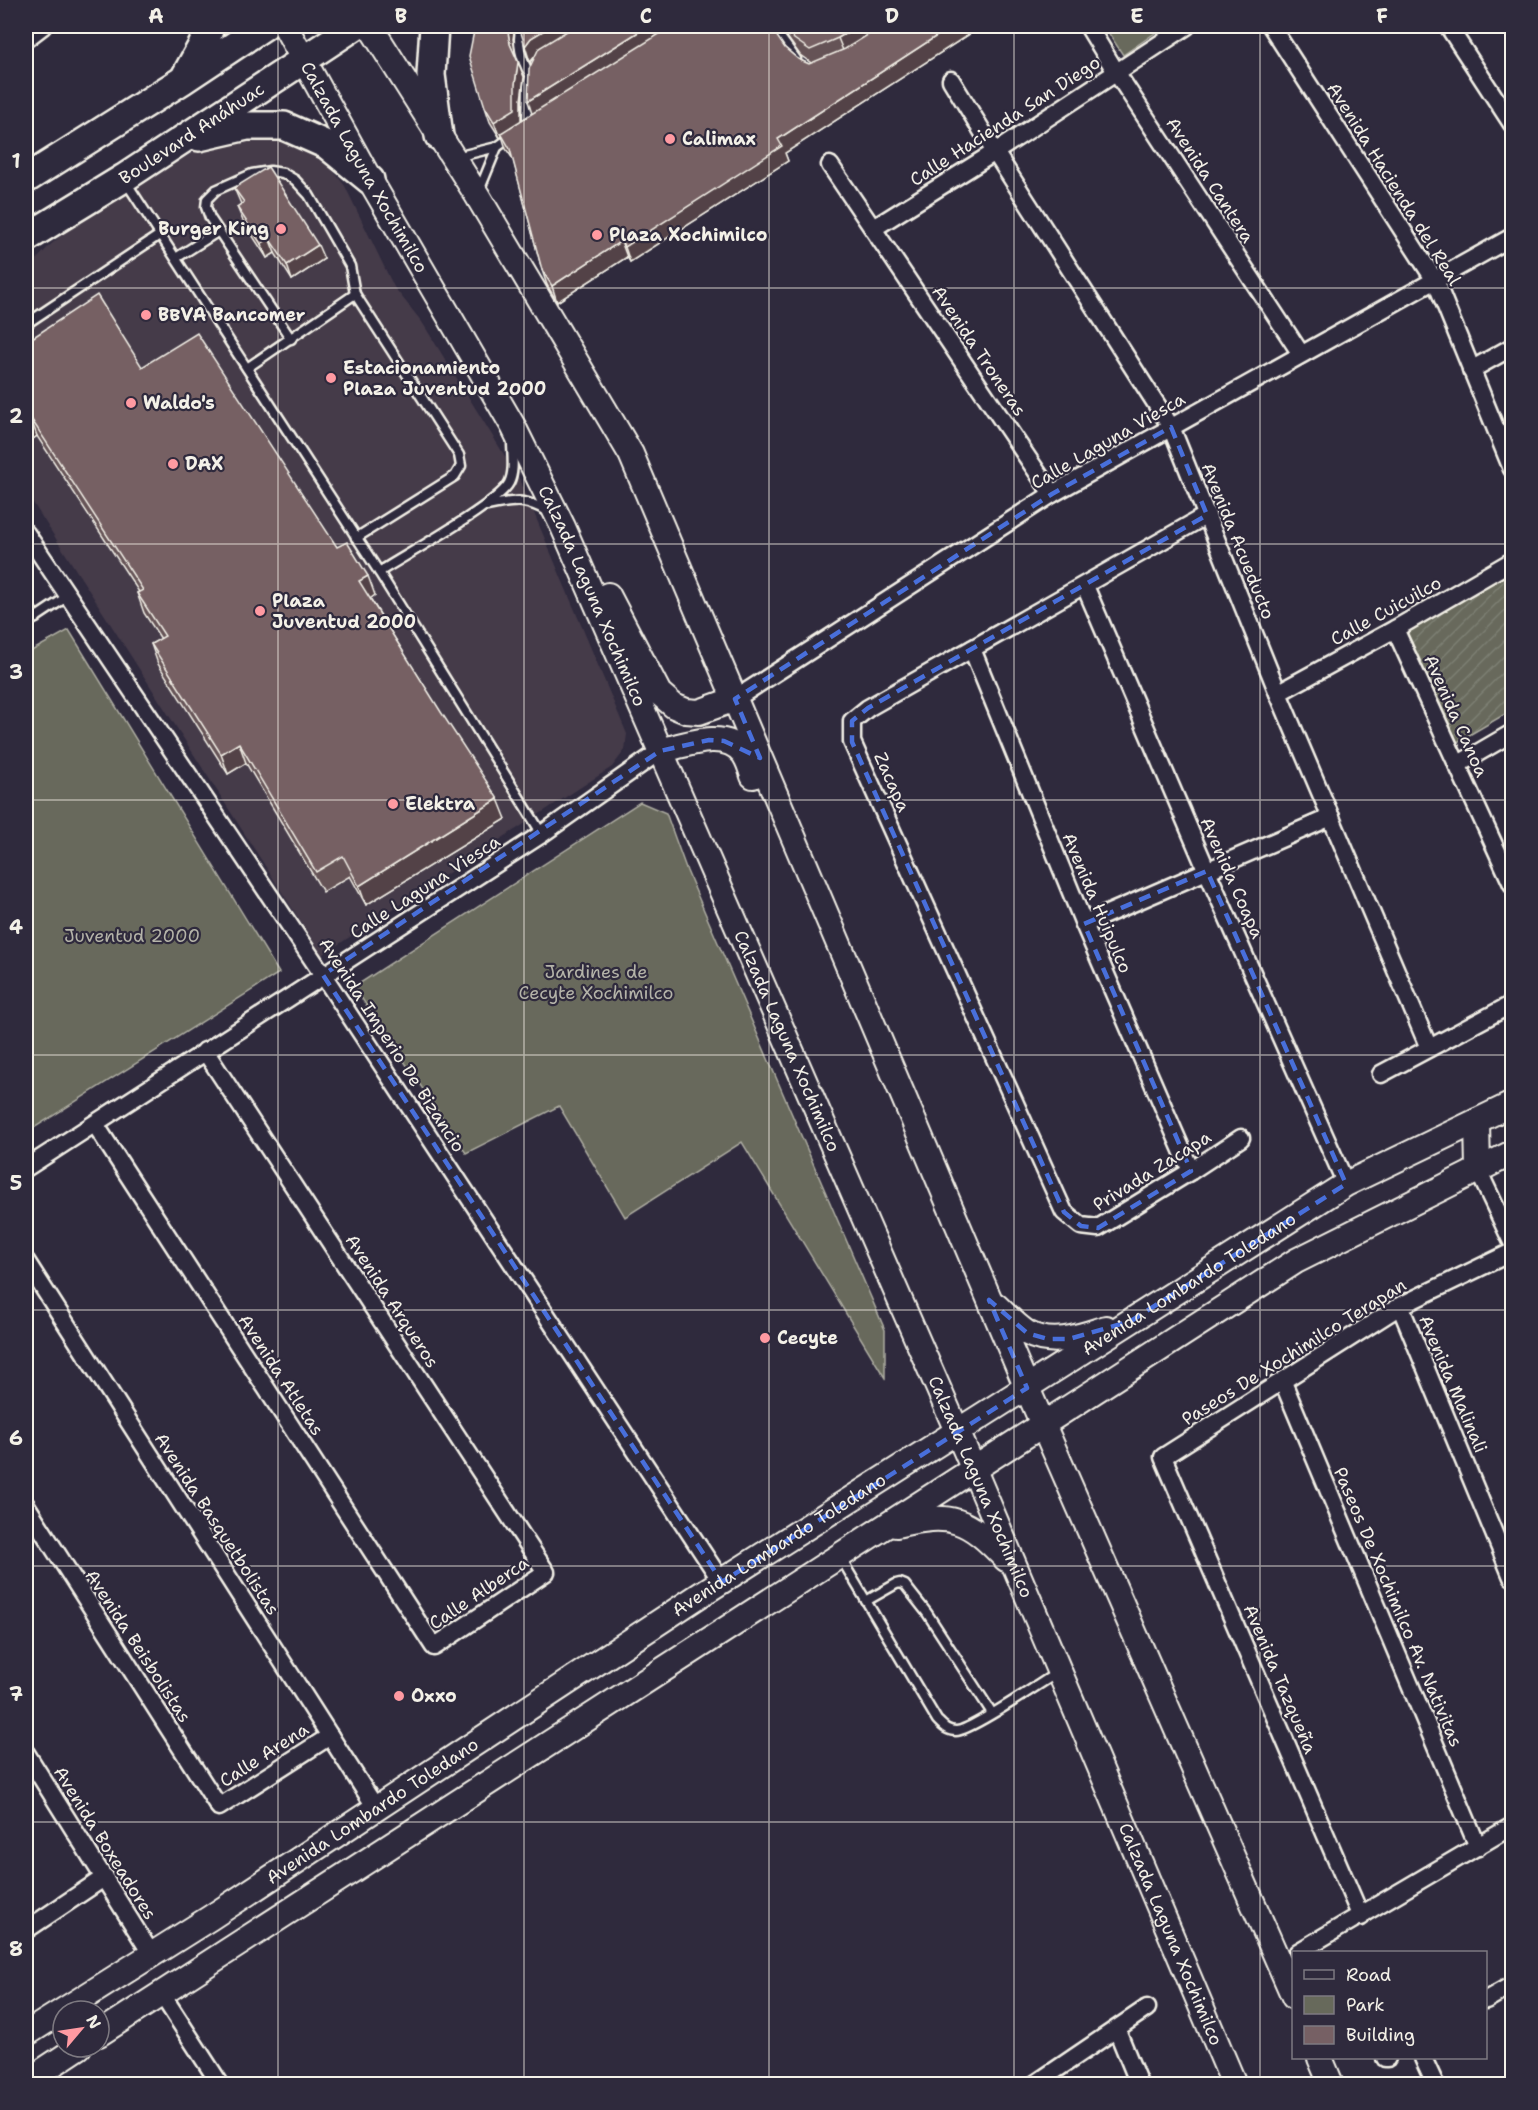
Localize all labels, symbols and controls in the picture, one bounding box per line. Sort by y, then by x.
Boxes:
text: A [148,3,164,29]
text: B [395,3,407,29]
text: C [640,3,652,29]
text: D [885,3,899,29]
text: E [1130,3,1144,29]
text: F [1376,3,1388,29]
street label: Calle Hacienda San Diego [905,50,1105,192]
street label: Calzada Laguna Xochimilco [295,57,434,278]
street label: Boulevard Anáhuac [114,77,269,190]
street label: Avenida Hacienda del Real [1321,78,1467,291]
street label: Avenida Cantera [1160,113,1260,247]
place label: Calimax [682,127,756,151]
marker: Calimax [663,132,677,146]
text: 1 [11,148,21,174]
place label: Burger King [158,217,269,241]
marker: Burger King [274,222,288,236]
place label: Plaza Xochimilco [609,223,768,247]
marker: Plaza Xochimilco [590,228,604,242]
street label: Avenida Troneras [926,281,1032,421]
place label: BBVA Bancomer [158,303,306,327]
marker: BBVA Bancomer [139,308,153,322]
place label: Estacionamiento Plaza Juventud 2000 [343,356,546,401]
marker: Estacionamiento Plaza Juventud 2000 [324,371,338,385]
street label: Calle Laguna Viesca [1026,387,1190,495]
place label: Waldo's [143,391,215,415]
marker: Waldo's [124,396,138,410]
text: 2 [9,403,23,429]
place label: DAX [185,452,223,476]
marker: DAX [166,457,180,471]
street label: Avenida Acueducto [1196,459,1280,623]
street label: Calzada Laguna Xochimilco [532,481,652,710]
street label: Calle Cuicuilco [1326,571,1446,651]
place label: Plaza Juventud 2000 [272,589,416,634]
marker: Plaza Juventud 2000 [253,604,267,618]
street label: Avenida Canoa [1418,651,1494,781]
text: 3 [9,659,23,685]
street label: Zacapa [868,748,916,816]
place label: Elektra [405,792,476,816]
marker: Elektra [386,797,400,811]
street label: Avenida Coapa [1194,813,1270,943]
street label: Calle Laguna Viesca [345,829,505,945]
street label: Avenida Huipulco [1057,829,1137,977]
text: 4 [9,914,23,940]
park label: Juventud 2000 [64,924,200,948]
street label: Calzada Laguna Xochimilco [728,927,846,1156]
street label: Avenida Imperio De Bizancio [314,933,470,1157]
park label: Jardines de Cecyte Xochimilco [519,960,673,1005]
street label: Privada Zacapa [1088,1125,1216,1217]
text: 5 [10,1170,22,1196]
street label: Avenida Lombardo Toledano [1077,1207,1301,1361]
street label: Avenida Arqueros [340,1230,444,1372]
street label: Paseos De Xochimilco Terapan [1177,1273,1411,1431]
street label: Avenida Atletas [233,1310,329,1440]
street label: Avenida Malinali [1413,1311,1493,1457]
place label: Cecyte [777,1326,838,1350]
marker: Cecyte [758,1331,772,1345]
street label: Calzada Laguna Xochimilco [922,1372,1039,1602]
text: 6 [9,1425,23,1451]
street label: Avenida Basquetbolistas [149,1428,285,1620]
street label: Paseos De Xochimilco Av. Nativitas [1328,1464,1468,1750]
street label: Avenida Lombardo Toledano [667,1468,891,1622]
street label: Calle Alberca [424,1551,534,1635]
street label: Avenida Beisbolistas [79,1565,197,1727]
street label: Avenida Tazqueña [1238,1601,1322,1757]
text: 7 [9,1681,23,1707]
place label: Oxxo [411,1684,457,1708]
marker: Oxxo [392,1689,406,1703]
street label: Calle Arena [215,1717,313,1793]
street label: Avenida Lombardo Toledano [262,1732,483,1890]
street label: Avenida Boxeadores [48,1762,162,1924]
street label: Calzada Laguna Xochimilco [1113,1819,1228,2049]
text: 8 [9,1936,23,1962]
legend [1292,1951,1487,2059]
text: Road [1346,1963,1391,1987]
text: Park [1346,1993,1385,2017]
north arrow [51,1999,111,2059]
text: N [81,2011,106,2033]
text: Building [1346,2023,1415,2047]

